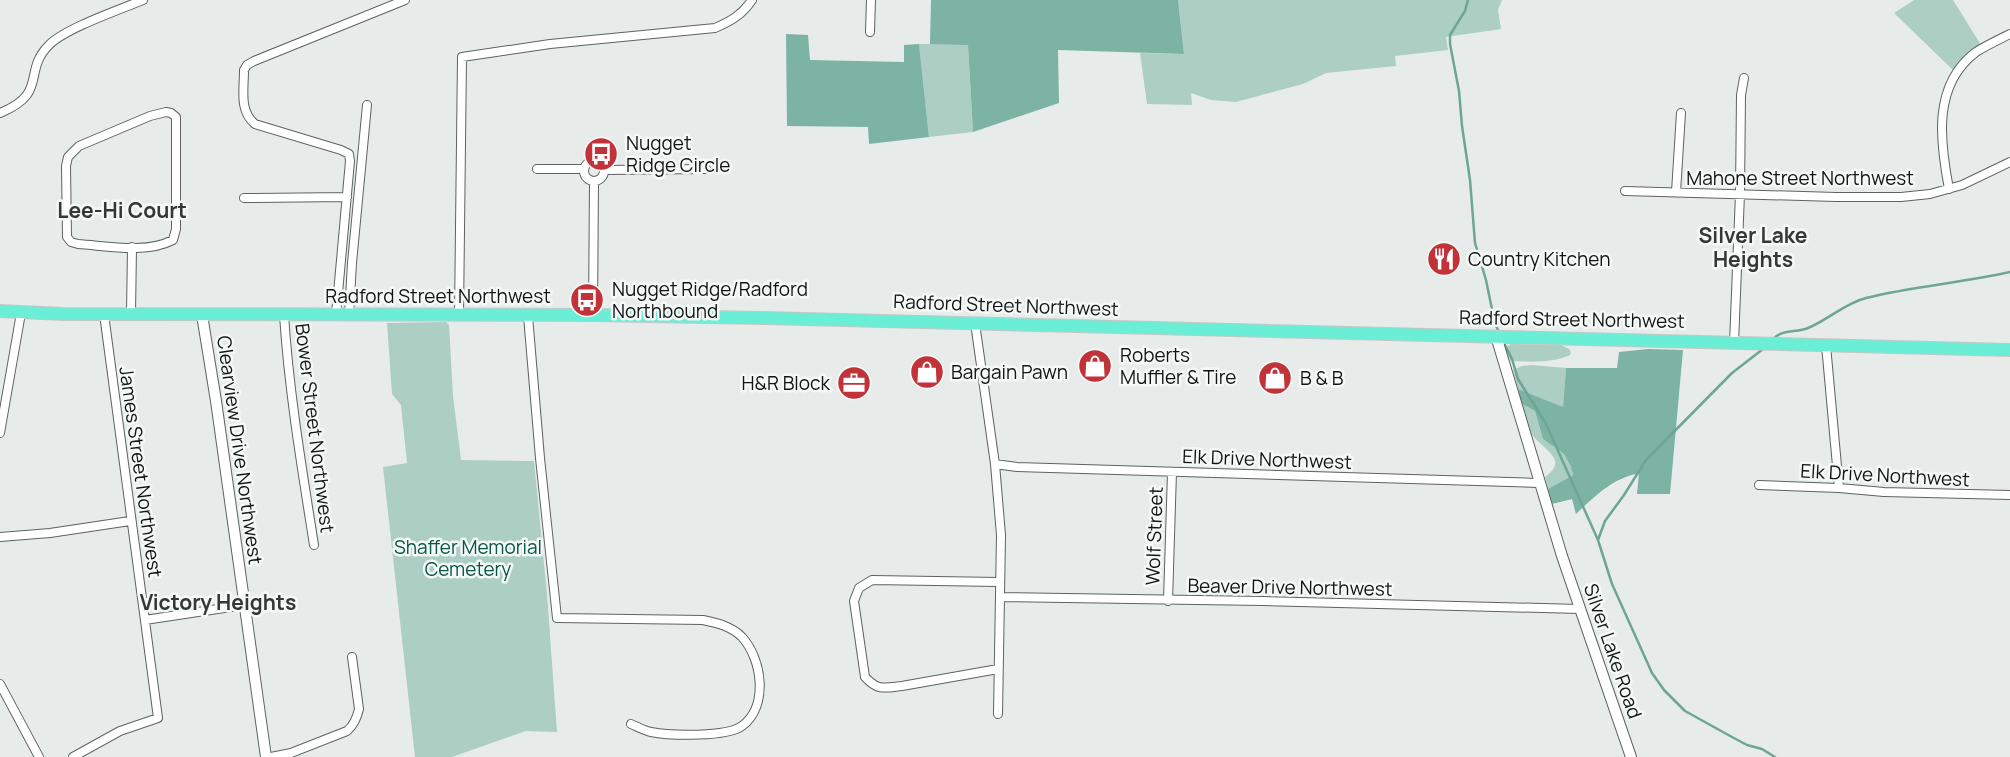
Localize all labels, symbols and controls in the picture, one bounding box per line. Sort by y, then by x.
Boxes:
place label: Nugget Ridge Circle [626,130,730,178]
bus stop icon: Nugget Ridge Circle [582,135,620,173]
street label: Mahone Street Northwest [1686,165,1914,191]
district label: Lee-Hi Court [57,196,187,224]
district label: Silver Lake Heights [1698,221,1808,273]
restaurant icon: Country Kitchen [1425,240,1463,278]
place label: Country Kitchen [1468,246,1610,272]
place label: Nugget Ridge/Radford Northbound [612,276,808,324]
bus stop icon: Nugget Ridge/Radford Northbound [568,281,606,319]
street label: Radford Street Northwest [325,283,551,309]
street label: Radford Street Northwest [893,288,1119,322]
street label: Radford Street Northwest [1459,304,1685,334]
street label: Bower Street Northwest [289,322,341,534]
street label: Clearview Drive Northwest [211,334,269,566]
place label: Roberts Muffler & Tire [1120,342,1236,390]
shop icon: Roberts Muffler & Tire [1076,347,1114,385]
shop icon: Bargain Pawn [908,353,946,391]
place label: Bargain Pawn [951,359,1068,385]
shop icon: B & B [1256,359,1294,397]
office icon: H&R Block [835,364,873,402]
street label: James Street Northwest [113,365,169,579]
place label: B & B [1300,365,1344,391]
place label: H&R Block [742,370,831,396]
street label: Elk Drive Northwest [1182,443,1352,475]
street label: Elk Drive Northwest [1800,458,1970,492]
street label: Wolf Street [1139,486,1169,586]
park label: Shaffer Memorial Cemetery [394,534,542,582]
street label: Beaver Drive Northwest [1187,572,1393,602]
street label: Silver Lake Road [1578,580,1648,722]
district label: Victory Heights [140,588,296,616]

